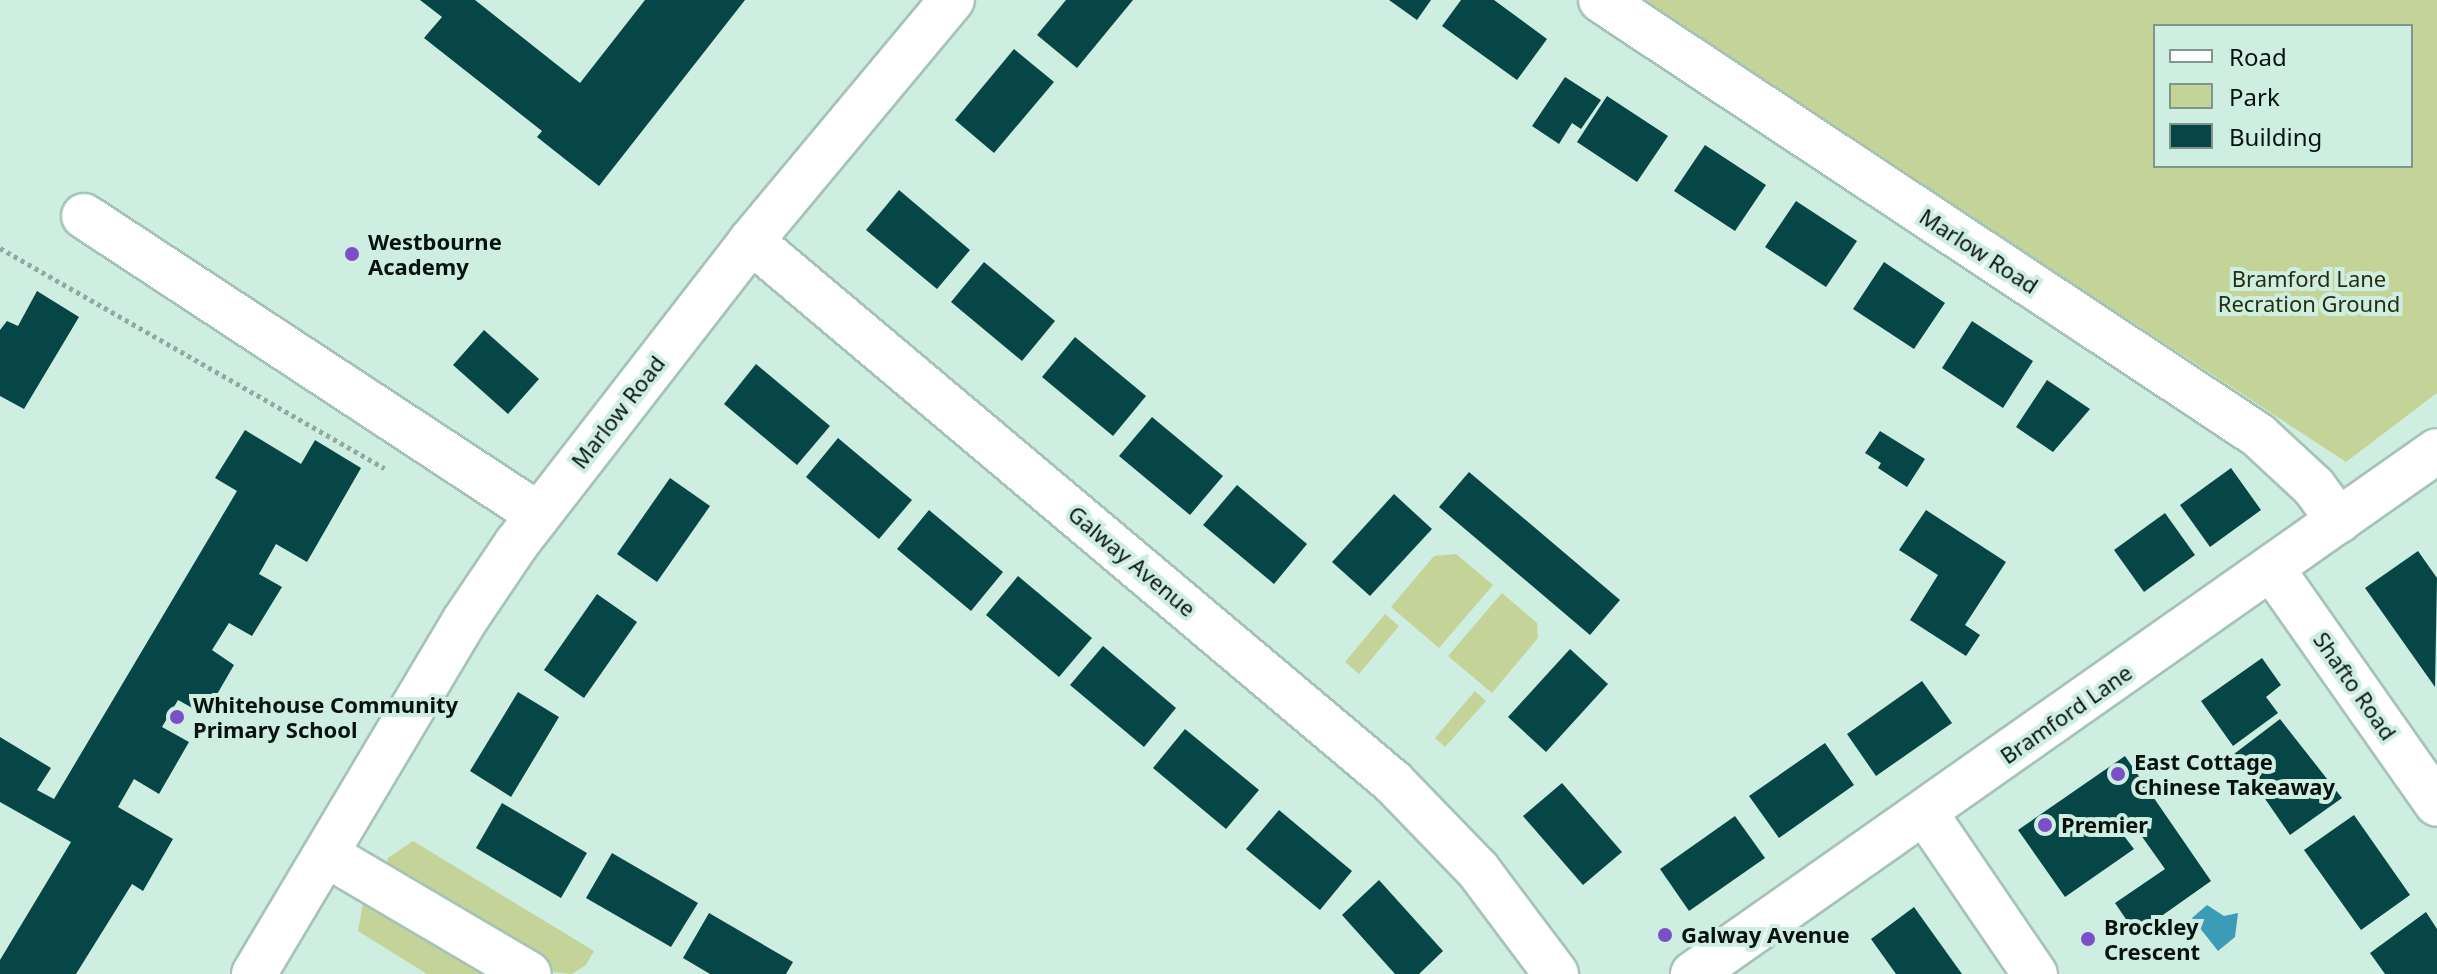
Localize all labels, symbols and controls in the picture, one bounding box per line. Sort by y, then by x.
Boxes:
legend [2153,24,2413,168]
text: Road [2229,40,2287,73]
text: Park [2229,80,2280,113]
text: Building [2229,120,2322,153]
street label: Marlow Road [1915,203,2043,299]
place label: Westbourne Academy [368,228,502,280]
marker: Westbourne Academy [343,245,361,263]
park label: Bramford Lane Recration Ground [2218,265,2400,316]
street label: Marlow Road [566,350,670,474]
street label: Galway Avenue [1063,500,1201,622]
street label: Shafto Road [2308,627,2402,745]
street label: Bramford Lane [1995,659,2137,769]
place label: Whitehouse Community Primary School [193,691,458,742]
marker: Whitehouse Community Primary School [168,708,186,726]
place label: East Cottage Chinese Takeaway [2134,748,2335,800]
marker: East Cottage Chinese Takeaway [2109,765,2127,783]
place label: Premier [2061,812,2148,838]
marker: Premier [2036,816,2054,834]
place label: Brockley Crescent [2104,913,2200,964]
place label: Galway Avenue [1681,922,1850,948]
marker: Galway Avenue [1656,926,1674,944]
marker: Brockley Crescent [2079,930,2097,948]

